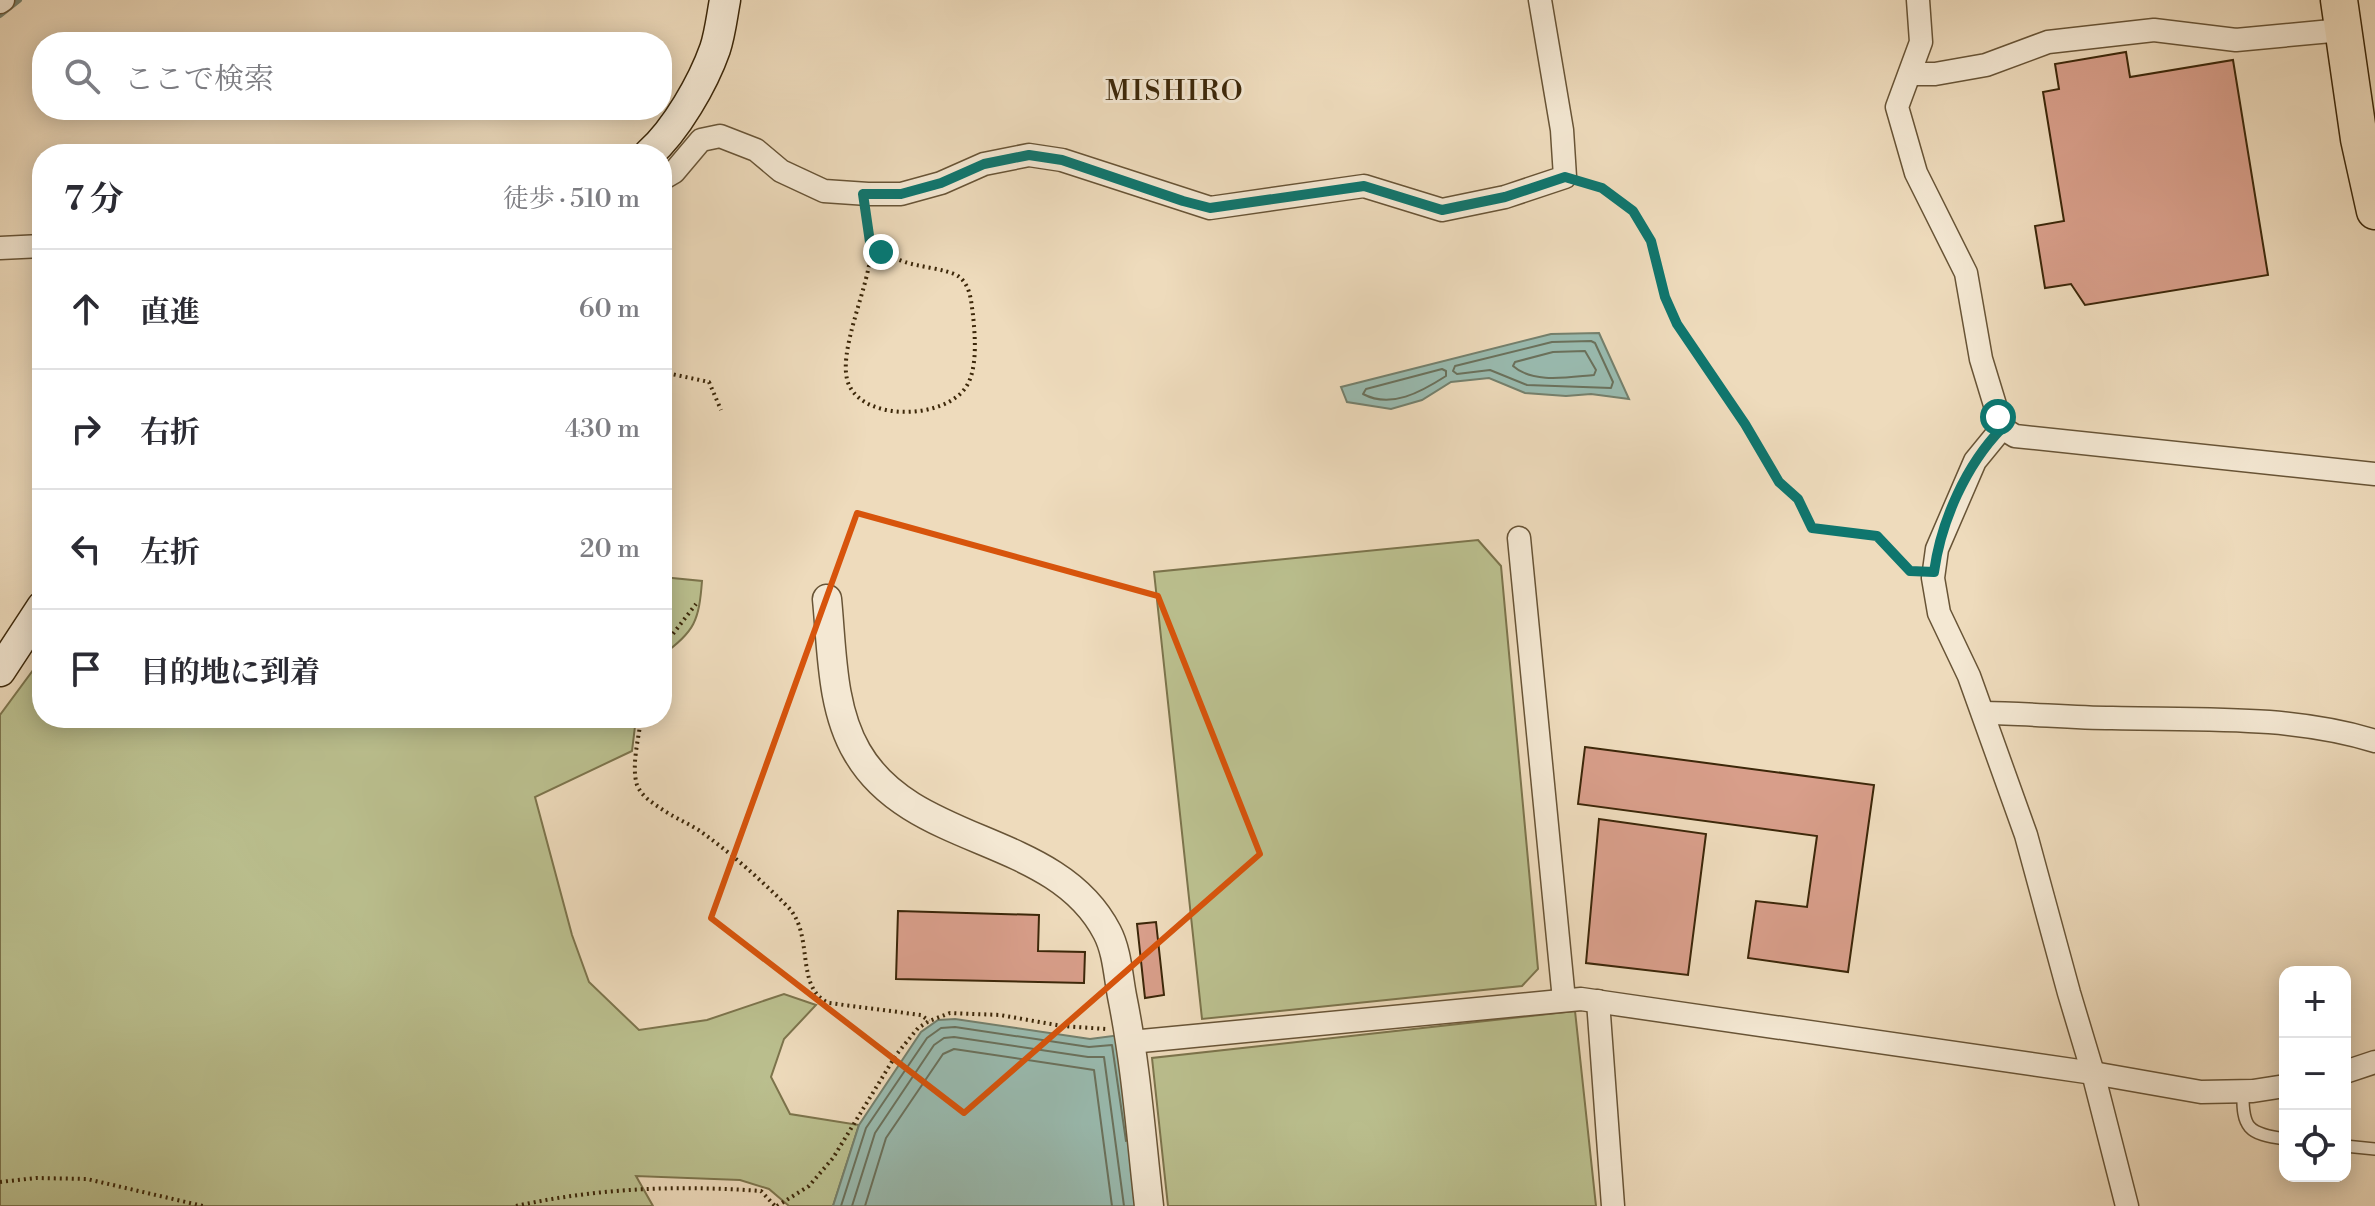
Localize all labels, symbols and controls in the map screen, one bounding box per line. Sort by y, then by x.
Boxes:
search box [32,32,672,120]
icon: search [60,54,104,98]
text: ここで検索 [124,61,274,99]
district label: MISHIRO [1105,74,1245,109]
text: 7 分 [64,179,124,221]
text: 徒歩 · 510 m [503,183,640,215]
route end [863,234,899,270]
icon: ahead [64,287,108,331]
text: 60 m [579,293,640,325]
text: 直進 [140,294,200,332]
route start [1980,399,2016,435]
icon: right [64,407,108,451]
text: 430 m [565,413,640,445]
text: 右折 [140,414,200,452]
icon: left [64,527,108,571]
text: 20 m [580,533,640,565]
text: 左折 [140,534,200,572]
icon: arrive [64,647,108,691]
text: 目的地に到着 [140,654,320,692]
map controls [2279,966,2351,1182]
button: + [2279,966,2351,1038]
button: − [2279,1038,2351,1110]
button: locate [2279,1110,2351,1182]

